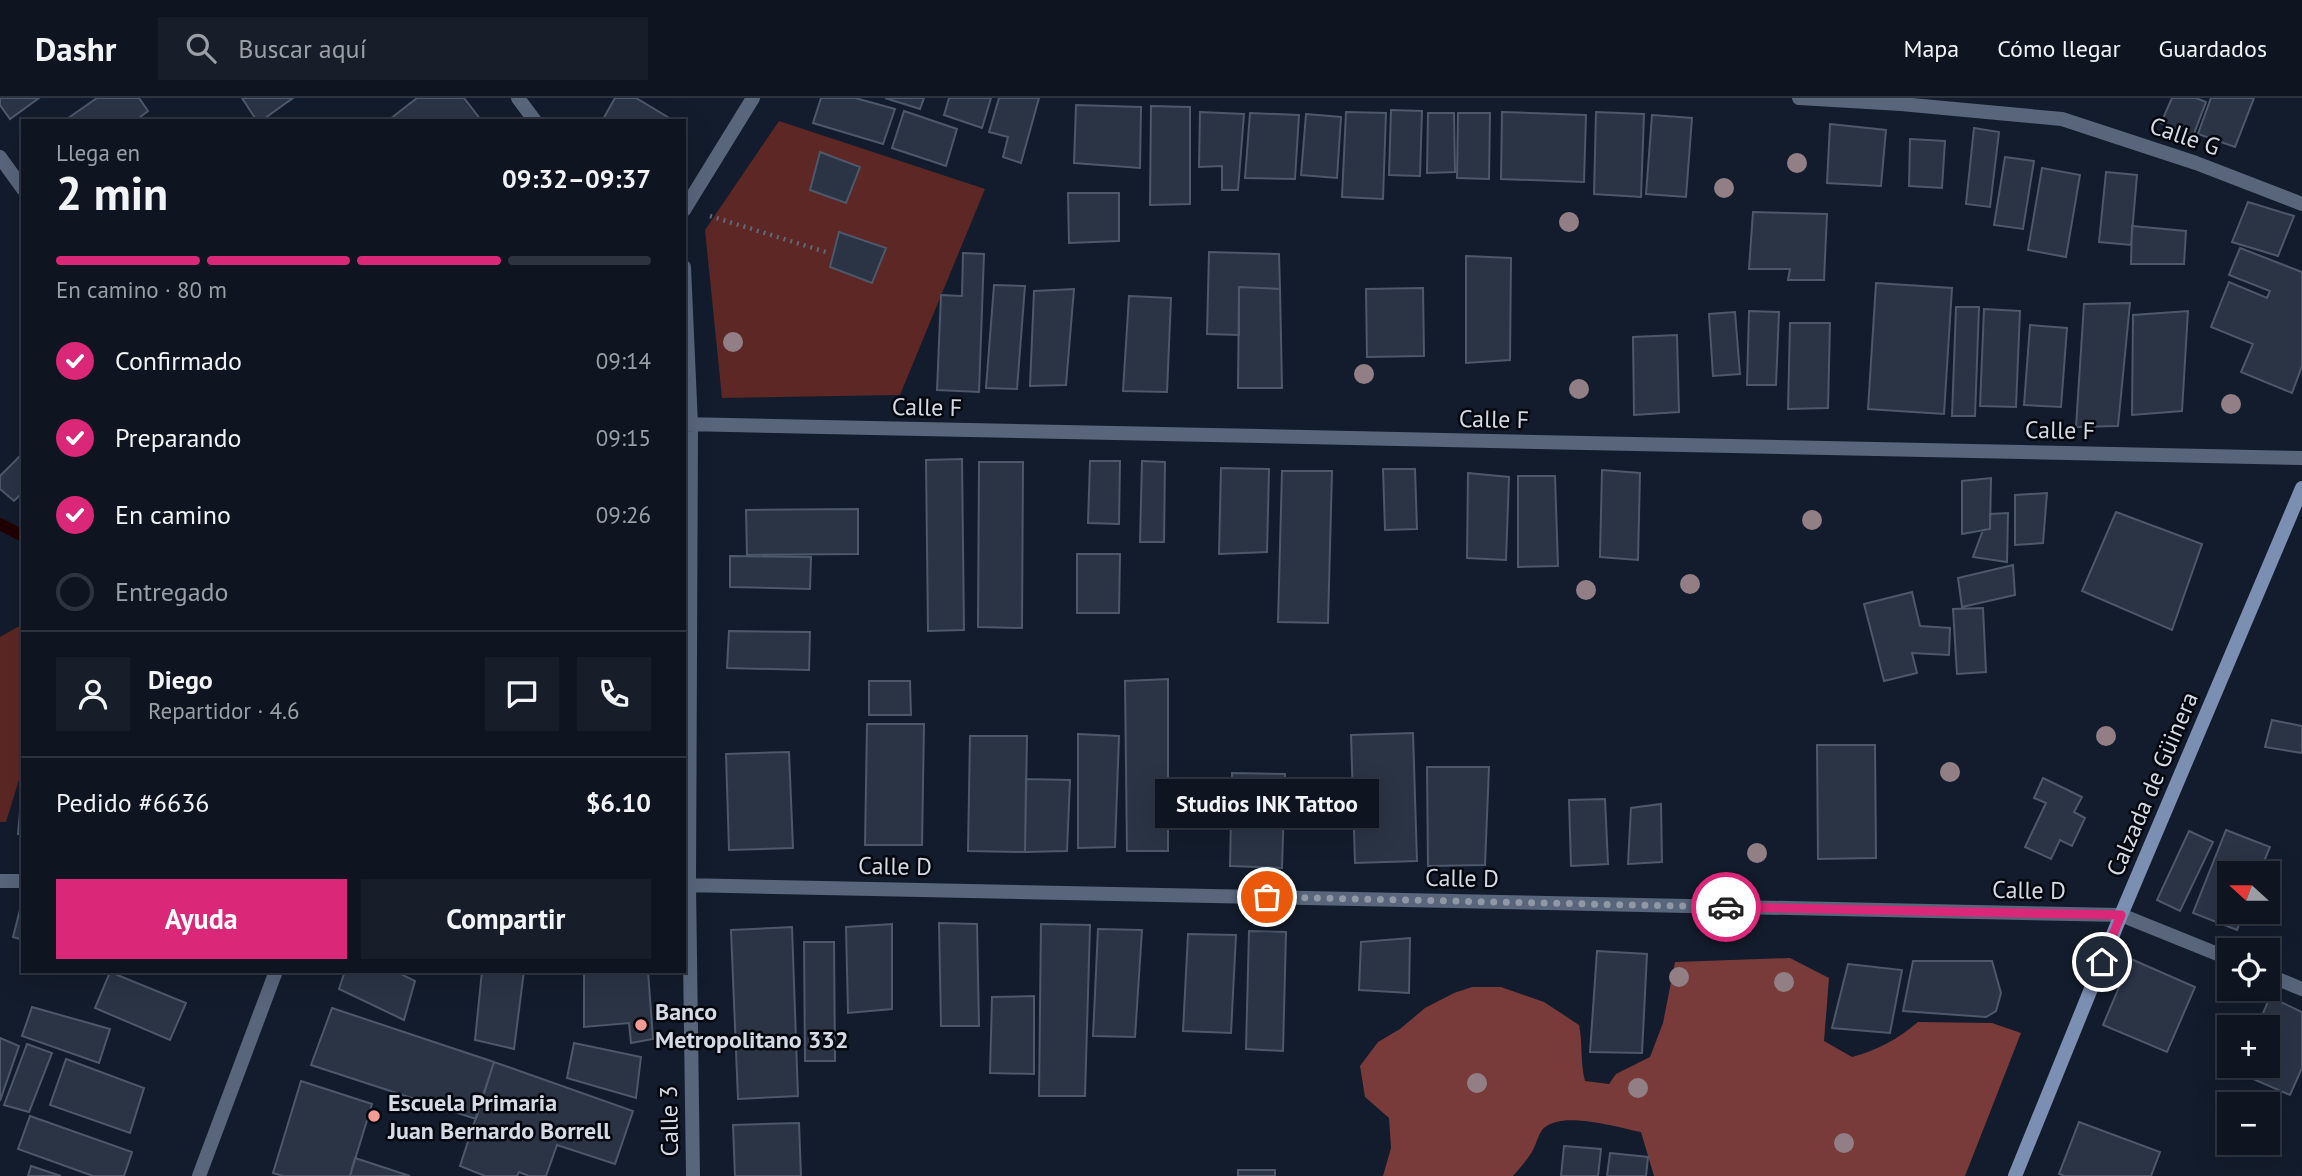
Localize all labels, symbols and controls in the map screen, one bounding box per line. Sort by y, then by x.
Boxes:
search box [158,17,648,80]
text: Dashr [35,27,116,70]
icon: search [182,29,220,67]
text: Buscar aquí [238,32,367,65]
text: Mapa [1903,33,1959,64]
text: Cómo llegar [1997,33,2121,64]
text: Guardados [2159,33,2267,64]
street label: Calle G [2146,110,2224,162]
text: Llega en [56,138,140,167]
text: 09:32–09:37 [502,162,651,195]
text: 2 min [56,163,168,223]
text: En camino · 80 m [56,275,227,304]
icon: check [56,342,94,380]
text: Confirmado [115,344,242,377]
text: 09:14 [596,346,651,375]
street label: Calle F [892,391,962,423]
street label: Calle F [1459,403,1529,435]
street label: Calle F [2025,414,2095,446]
icon: check [56,419,94,457]
text: Preparando [115,421,242,454]
text: 09:15 [596,423,651,452]
icon: check [56,496,94,534]
text: En camino [115,498,231,531]
text: 09:26 [596,500,651,529]
text: Entregado [115,575,229,608]
button: person [56,657,130,731]
button: chat [485,657,559,731]
button: phone [577,657,651,731]
text: Diego [148,663,213,696]
street label: Calzada de Güinera [2099,687,2205,881]
text: Repartidor · 4.6 [148,696,300,725]
callout: Studios INK Tattoo [1155,778,1379,827]
text: Pedido #6636 [56,786,209,819]
text: $6.10 [586,786,651,819]
text: Studios INK Tattoo [1176,789,1358,818]
street label: Calle D [858,850,932,882]
north arrow [2217,861,2280,924]
map controls [2217,861,2280,1155]
street label: Calle D [1425,862,1499,894]
pin [1237,867,1297,927]
courier [1691,872,1761,942]
street label: Calle D [1992,874,2066,906]
icon: bag [1248,878,1286,916]
button: Ayuda [56,879,347,959]
button: Compartir [361,879,651,959]
icon: car [1707,888,1745,926]
pin [2072,932,2132,992]
button: locate [2217,938,2280,1001]
icon: home [2083,943,2121,981]
place label: Banco Metropolitano 332 [655,996,849,1055]
button: + [2217,1015,2280,1078]
marker: Banco Metropolitano 332 [633,1017,649,1033]
street label: Calle 3 [653,1085,685,1157]
place label: Escuela Primaria Juan Bernardo Borrell [387,1087,611,1146]
button: − [2217,1092,2280,1155]
marker: Escuela Primaria Juan Bernardo Borrell [366,1108,382,1124]

